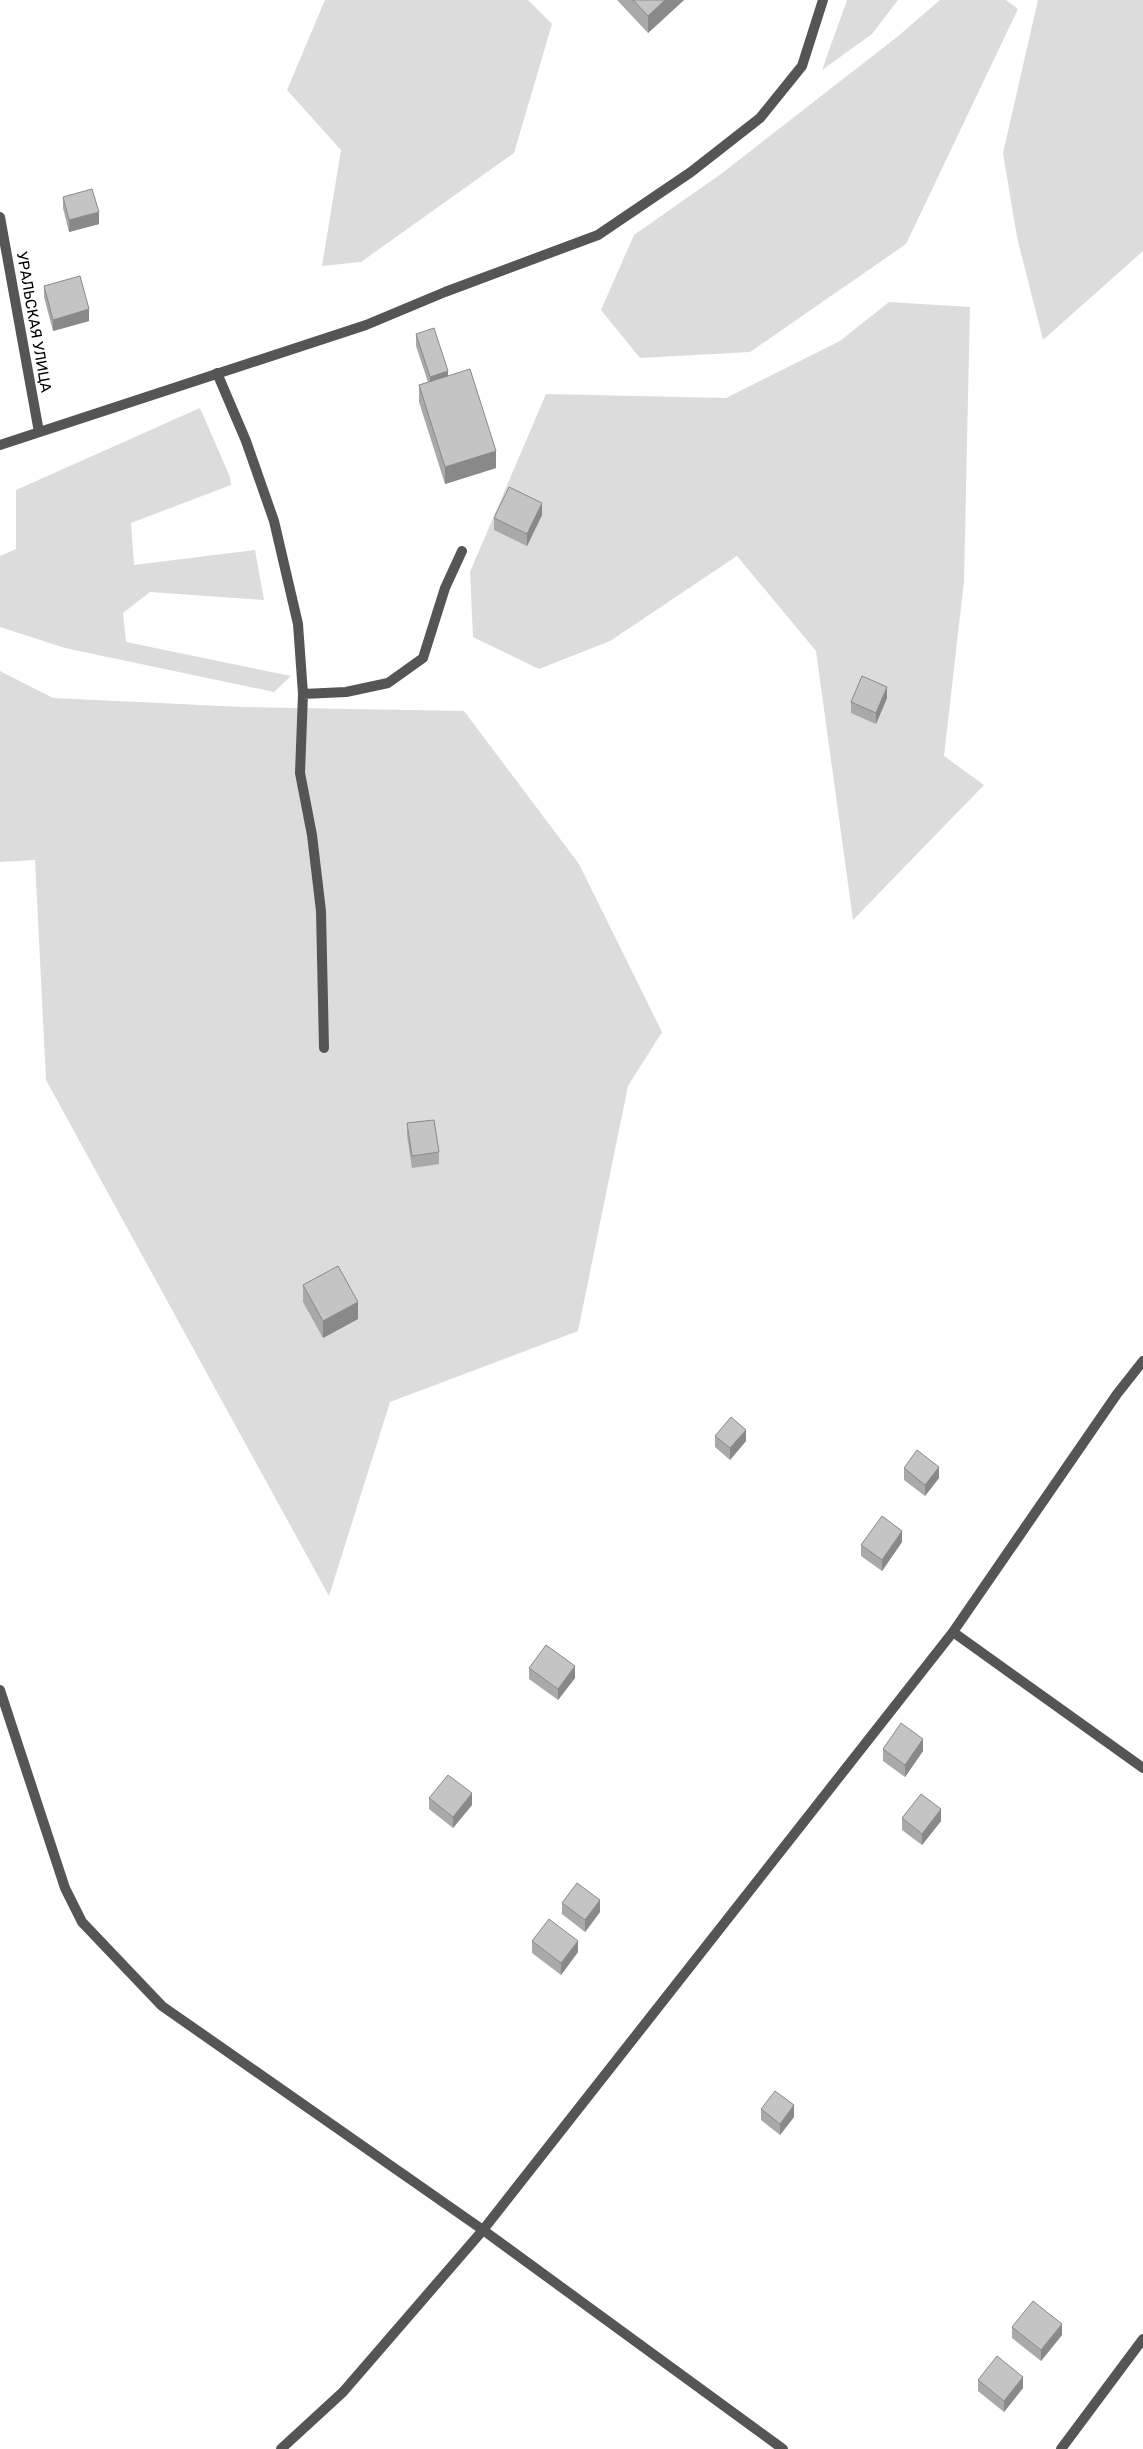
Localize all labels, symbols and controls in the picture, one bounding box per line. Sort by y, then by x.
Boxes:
street label: УРАЛЬСКАЯ УЛИЦА [13,250,55,394]

